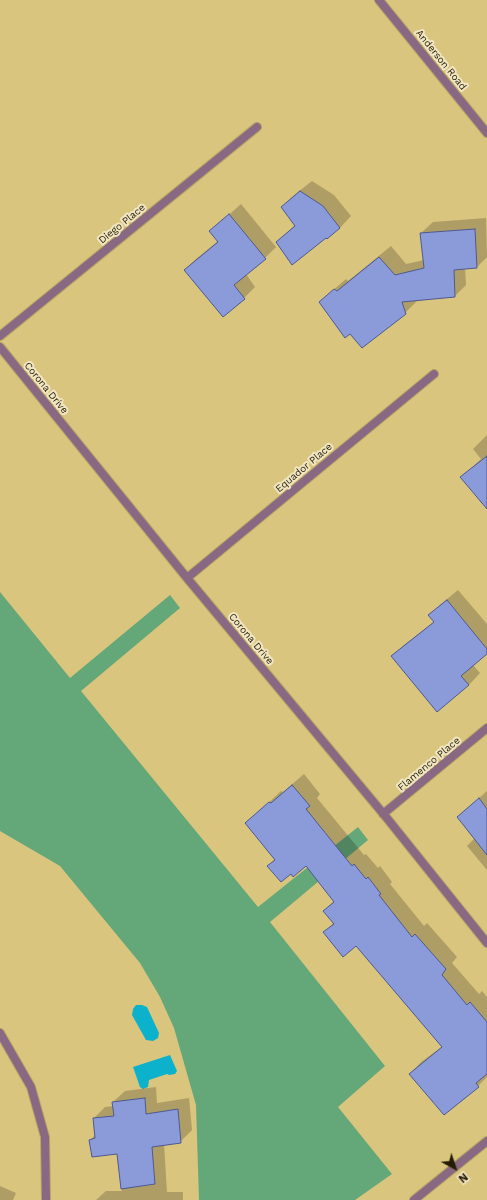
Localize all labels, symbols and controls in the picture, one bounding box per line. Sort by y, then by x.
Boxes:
street label: Anderson Road [413,27,469,93]
street label: Diego Place [96,202,148,246]
street label: Corona Drive [22,360,70,416]
street label: Equador Place [273,441,335,495]
street label: Corona Drive [226,611,276,667]
street label: Flamenco Place [395,734,463,794]
north arrow [435,1148,475,1188]
text: N [456,1170,470,1185]

